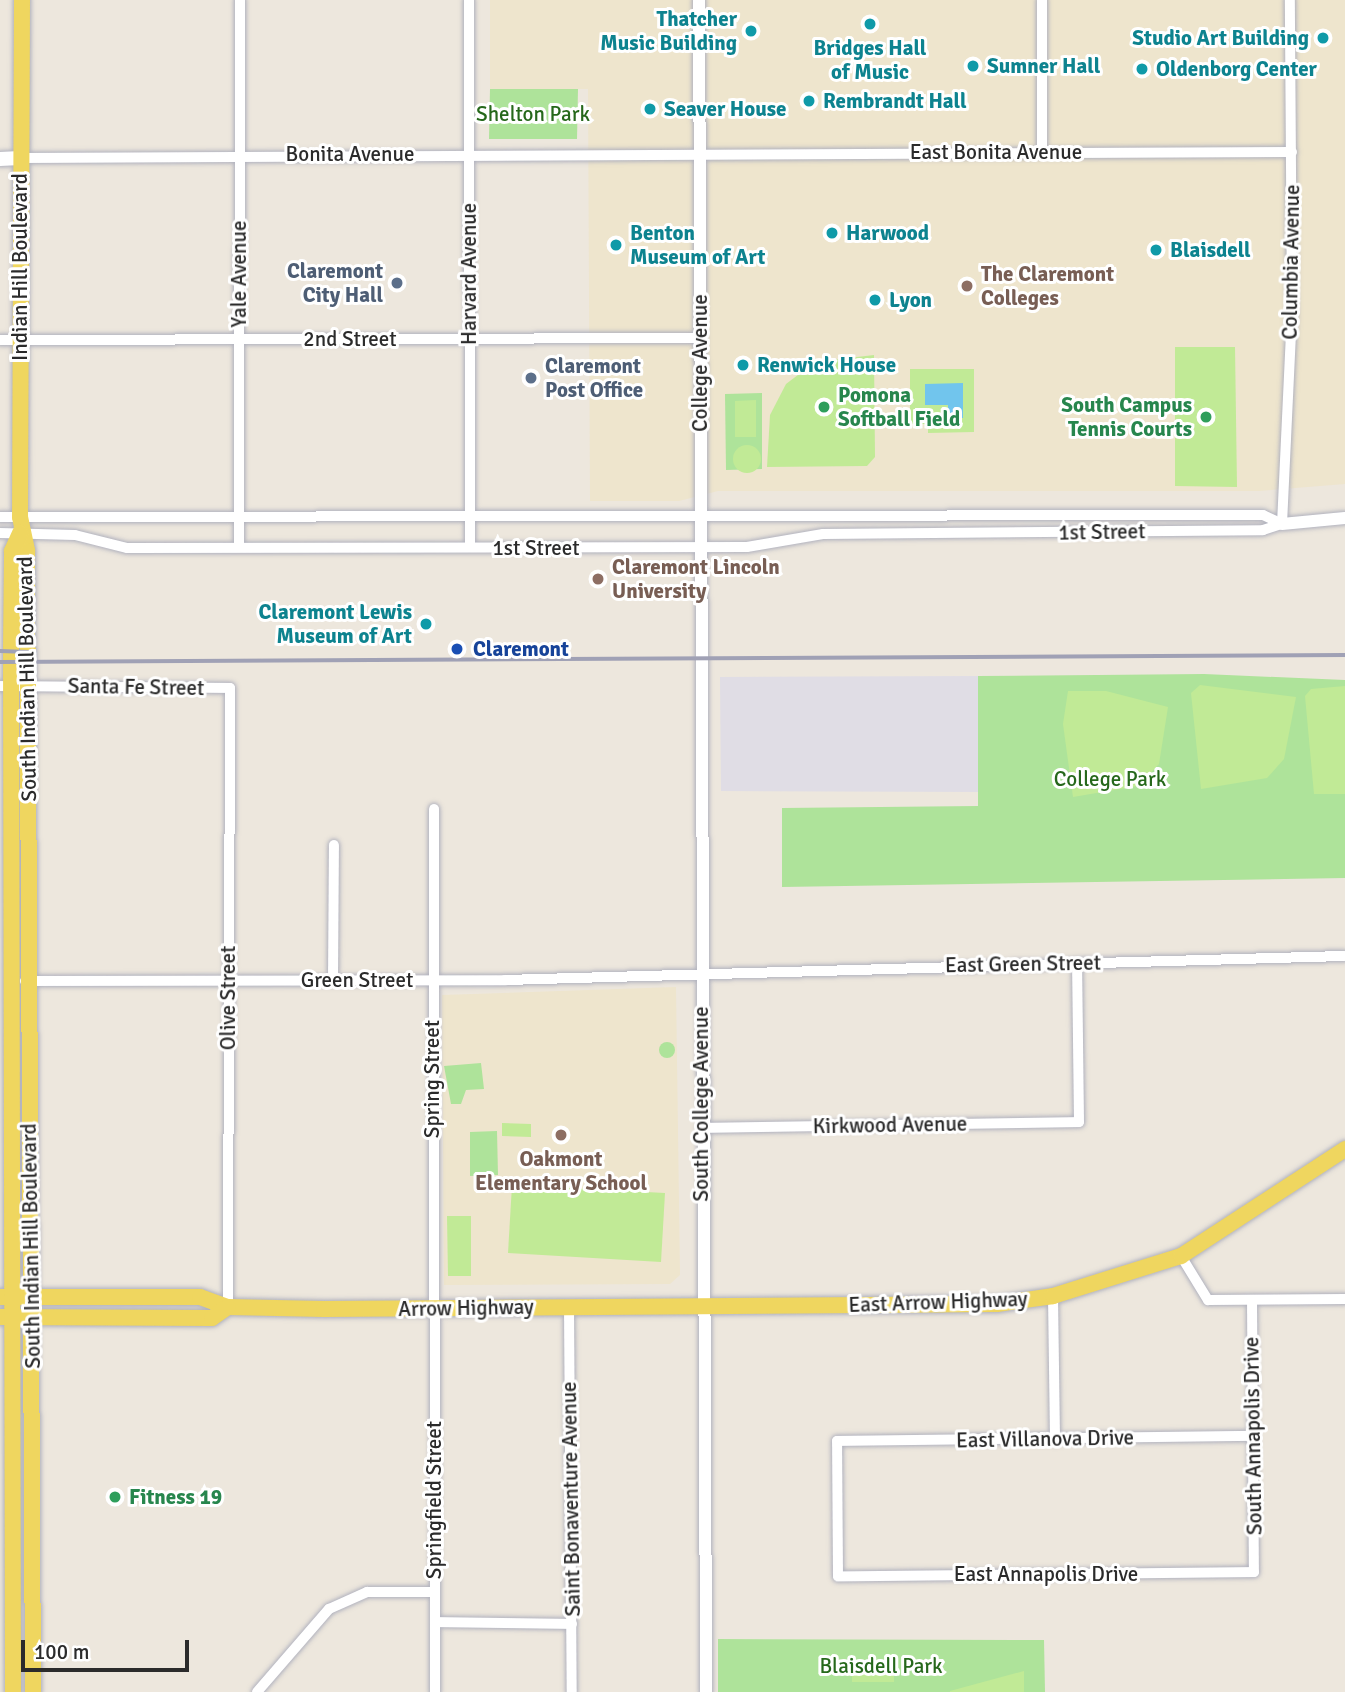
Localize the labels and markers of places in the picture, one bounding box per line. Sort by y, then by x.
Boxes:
place label: Thatcher Music Building [600,6,737,56]
marker: Bridges Hall of Music [862,16,878,32]
marker: Thatcher Music Building [743,23,759,39]
place label: Studio Art Building [1132,25,1309,51]
marker: Studio Art Building [1315,30,1331,46]
place label: Bridges Hall of Music [814,35,926,85]
place label: Sumner Hall [987,53,1100,79]
place label: Oldenborg Center [1156,56,1317,82]
marker: Sumner Hall [965,58,981,74]
marker: Oldenborg Center [1134,61,1150,77]
place label: Rembrandt Hall [823,88,967,114]
marker: Rembrandt Hall [801,93,817,109]
place label: Seaver House [664,96,786,122]
marker: Seaver House [642,101,658,117]
place label: Benton Museum of Art [630,220,765,270]
place label: Harwood [846,220,929,246]
marker: Harwood [824,225,840,241]
marker: Benton Museum of Art [608,237,624,253]
place label: Blaisdell [1170,237,1251,263]
marker: Blaisdell [1148,242,1164,258]
place label: Claremont City Hall [287,258,383,308]
place label: The Claremont Colleges [981,261,1114,311]
marker: Claremont City Hall [389,275,405,291]
marker: The Claremont Colleges [959,278,975,294]
place label: Lyon [889,287,932,313]
marker: Lyon [867,292,883,308]
place label: Renwick House [757,352,896,378]
place label: Claremont Post Office [545,353,643,403]
marker: Renwick House [735,357,751,373]
marker: Claremont Post Office [523,370,539,386]
place label: Pomona Softball Field [838,382,960,432]
place label: South Campus Tennis Courts [1061,392,1192,442]
marker: Pomona Softball Field [816,399,832,415]
marker: South Campus Tennis Courts [1198,409,1214,425]
place label: Claremont Lincoln University [612,554,780,604]
marker: Claremont Lincoln University [590,571,606,587]
place label: Claremont Lewis Museum of Art [259,599,412,649]
marker: Claremont Lewis Museum of Art [418,616,434,632]
place label: Claremont [473,636,569,662]
marker: Claremont [447,639,467,659]
marker: Oakmont Elementary School [553,1127,569,1143]
place label: Oakmont Elementary School [475,1146,647,1196]
place label: Fitness 19 [129,1484,222,1510]
marker: Fitness 19 [107,1489,123,1505]

